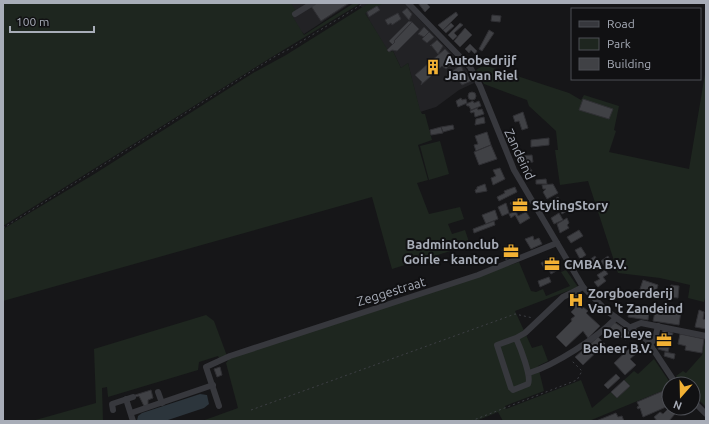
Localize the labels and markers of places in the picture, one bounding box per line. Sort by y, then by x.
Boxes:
place label: Autobedrijf Jan van Riel [445,53,518,82]
building icon: Autobedrijf Jan van Riel [424,58,442,76]
office icon: StylingStory [511,196,529,214]
place label: StylingStory [532,198,608,212]
place label: Badmintonclub Goirle - kantoor [403,237,500,266]
office icon: Badmintonclub Goirle - kantoor [502,242,520,260]
office icon: CMBA B.V. [543,255,561,273]
place label: CMBA B.V. [564,257,627,271]
place label: Zorgboerderij Van 't Zandeind [588,286,683,315]
hospital icon: Zorgboerderij Van 't Zandeind [567,291,585,309]
place label: De Leye Beheer B.V. [583,326,652,355]
office icon: De Leye Beheer B.V. [655,331,673,349]

